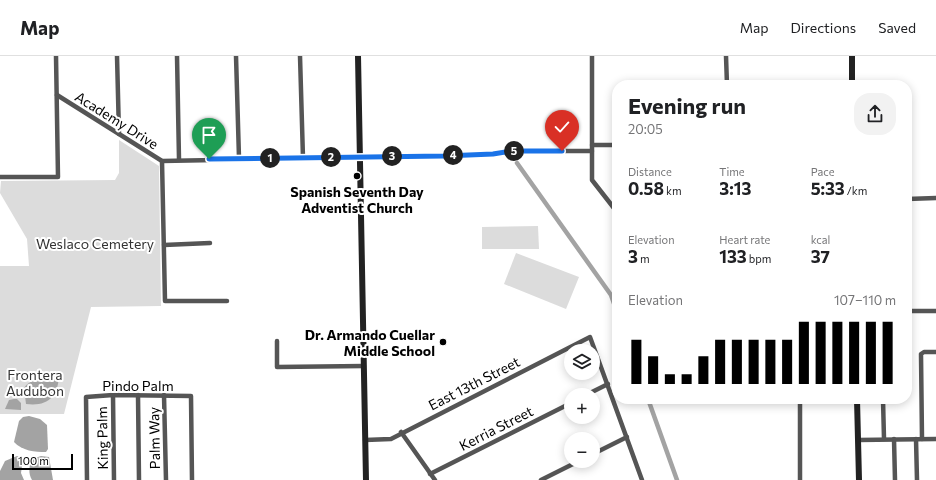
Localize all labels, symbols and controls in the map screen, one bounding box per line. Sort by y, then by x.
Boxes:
text: Map [20,16,59,39]
text: Map [740,19,769,36]
text: Directions [791,19,856,36]
text: Saved [878,19,916,36]
street label: Academy Drive [72,88,162,152]
text: Evening run [628,92,746,119]
button: share [854,93,896,135]
pin [545,110,579,151]
icon: check [551,116,573,138]
pin [192,118,226,159]
text: 20:05 [628,121,663,137]
icon: arrive [198,124,220,146]
pin: 5 [504,141,524,161]
text: 5 [511,144,517,157]
pin: 4 [443,145,463,165]
pin: 3 [382,146,402,166]
pin: 2 [321,147,341,167]
pin: 1 [260,148,280,168]
text: 4 [450,148,456,161]
text: 3 [389,149,395,162]
text: 2 [328,150,334,163]
text: 1 [268,151,272,164]
text: Distance [628,165,672,178]
text: Time [719,165,745,178]
text: Pace [811,165,835,178]
marker: Spanish Seventh Day Adventist Church [352,171,362,181]
text: 0.58 [628,178,664,199]
text: 3:13 [719,178,751,199]
text: 5:33 [811,178,845,199]
place label: Spanish Seventh Day Adventist Church [290,183,424,216]
text: km [664,184,682,197]
text: /km [845,184,867,197]
text: Elevation [628,233,674,246]
text: Heart rate [719,233,770,246]
text: kcal [811,233,830,246]
park label: Weslaco Cemetery [36,235,154,252]
text: 3 [628,246,638,267]
text: 133 [719,246,747,267]
text: 37 [811,246,830,267]
text: m [638,252,650,265]
text: bpm [747,252,771,265]
text: Elevation [628,292,683,308]
text: 107–110 m [834,292,896,308]
place label: Dr. Armando Cuellar Middle School [305,326,435,359]
marker: Dr. Armando Cuellar Middle School [438,337,448,347]
map controls [564,344,600,468]
button: layers [564,344,600,380]
street label: East 13th Street [425,353,523,413]
park label: Frontera Audubon [6,366,64,399]
street label: Pindo Palm [102,377,174,394]
button: + [564,388,600,424]
street label: Kerria Street [456,402,536,454]
street label: King Palm [93,406,111,470]
street label: Palm Way [145,407,163,469]
button: − [564,432,600,468]
scale bar [12,452,73,471]
text: 100 m [18,454,49,467]

